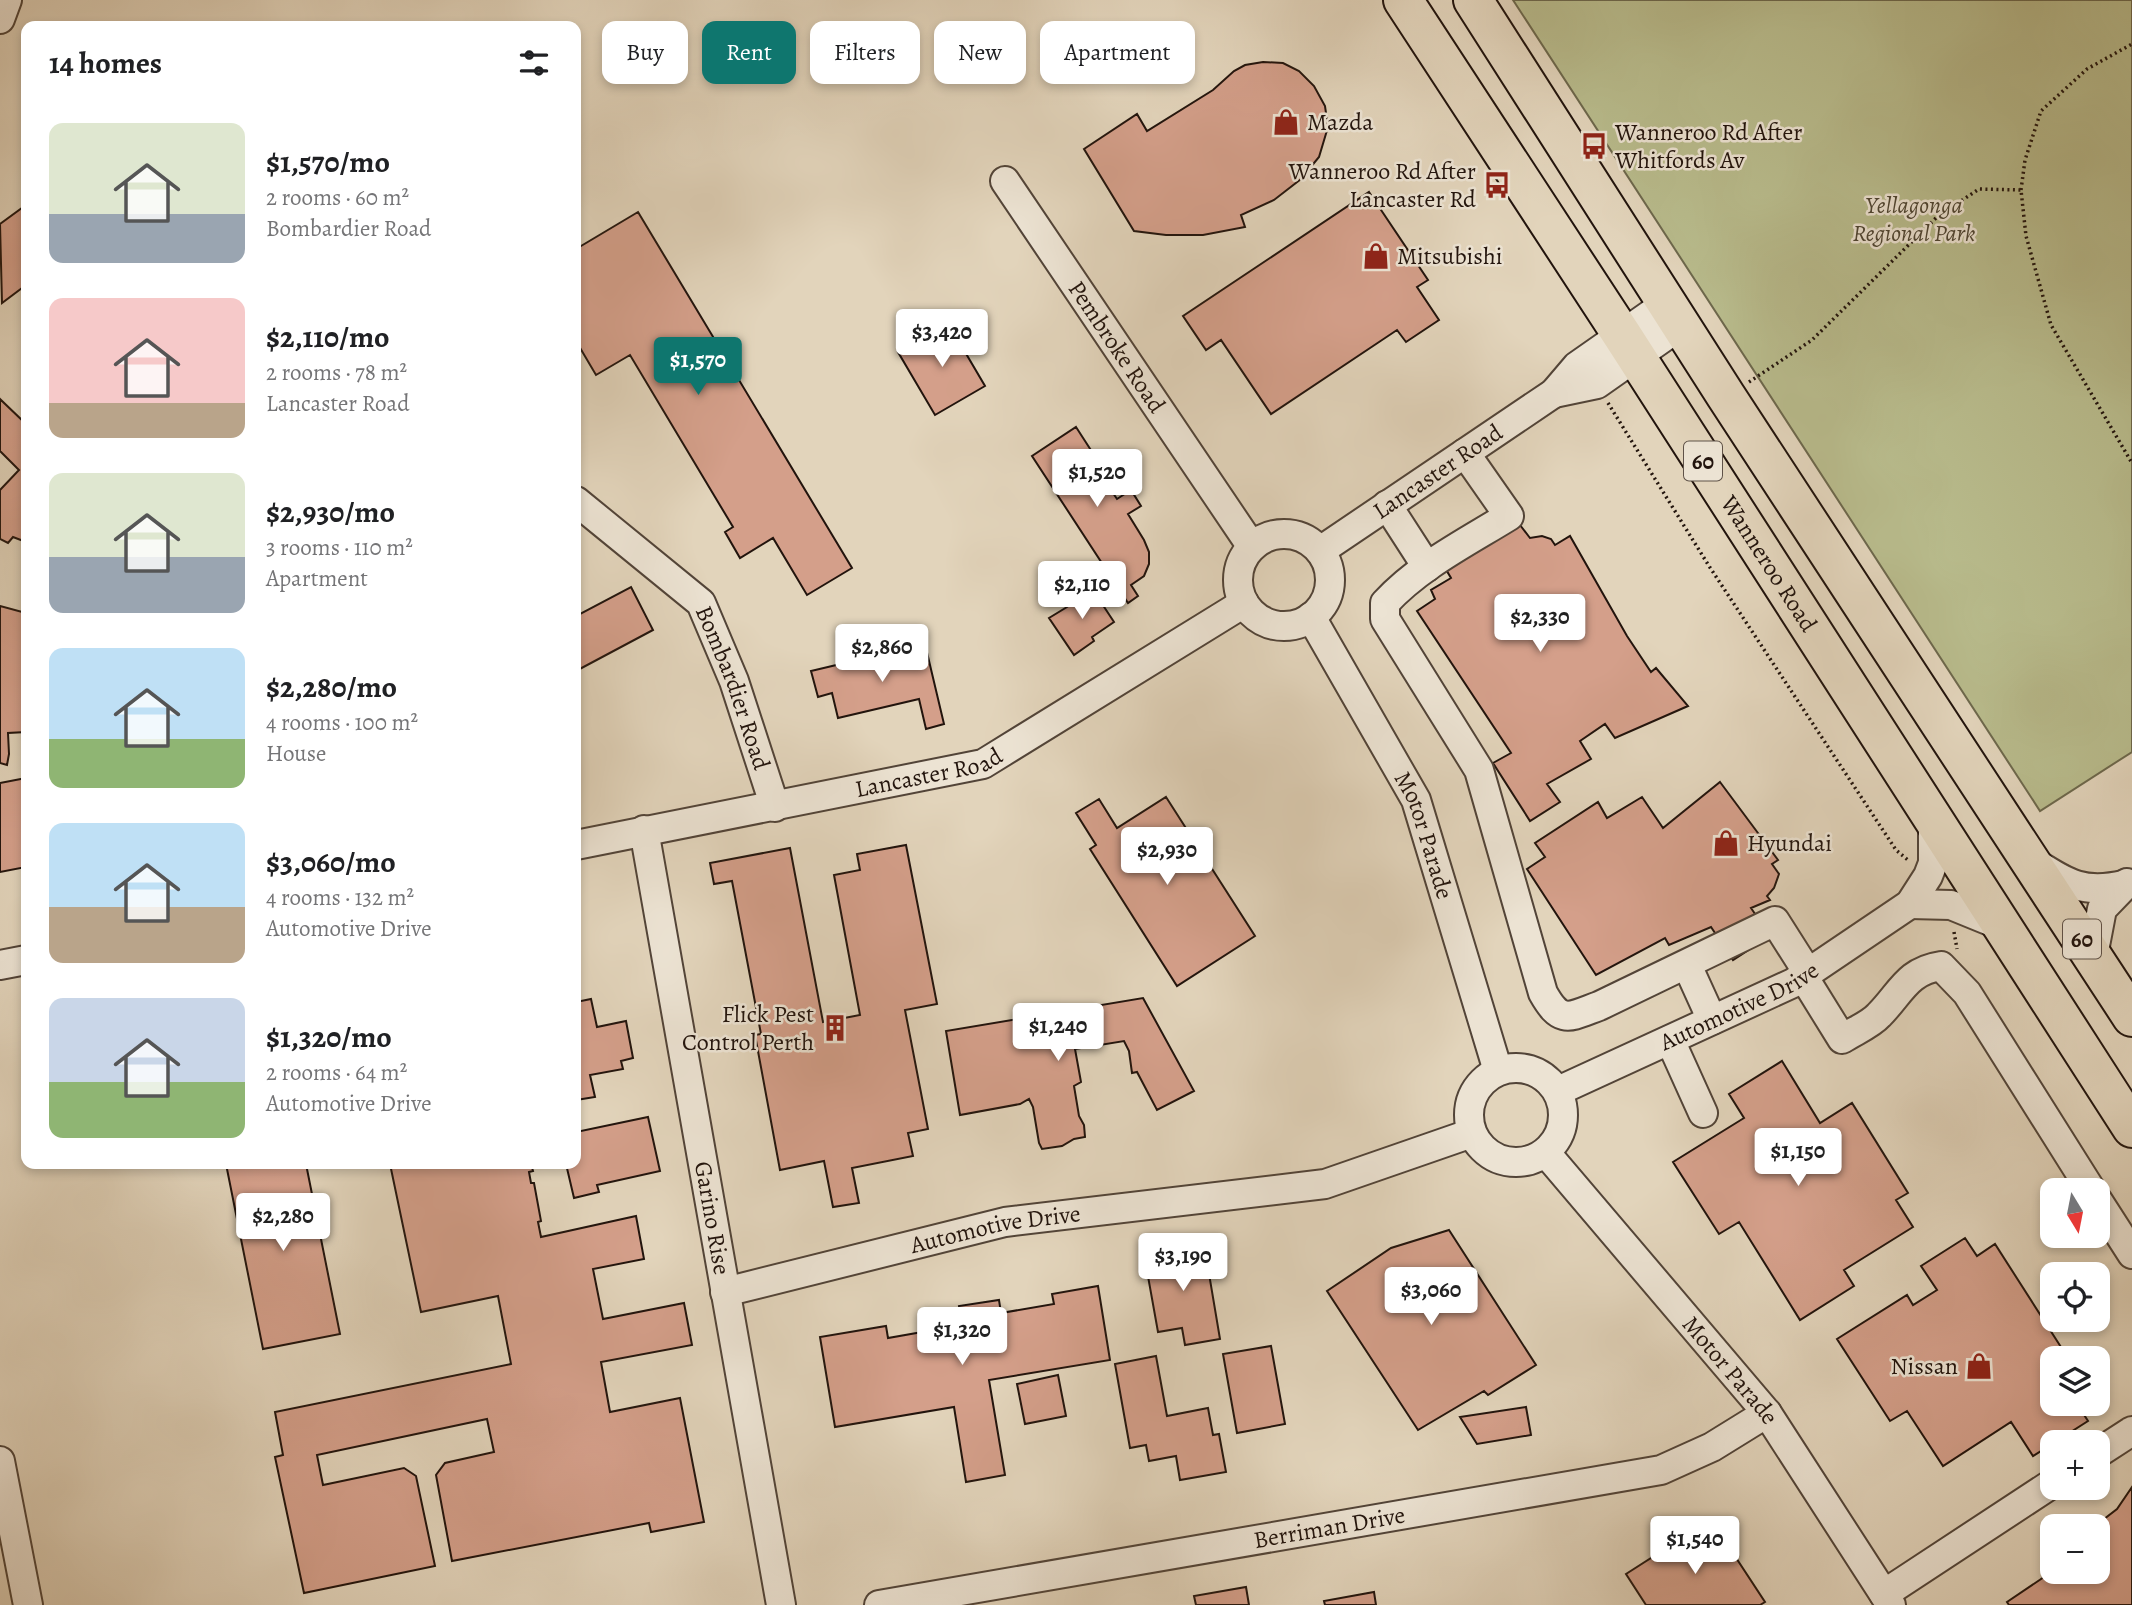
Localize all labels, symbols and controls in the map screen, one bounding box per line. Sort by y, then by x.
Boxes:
chip: Buy [602,21,688,84]
chip: Rent [702,21,796,84]
chip: Filters [810,21,920,84]
chip: New [934,21,1026,84]
chip: Apartment [1040,21,1195,84]
text: 14 homes [49,43,162,83]
icon: filters [515,44,553,82]
place label: Mazda [1307,106,1374,138]
shop icon: Mazda [1271,107,1301,137]
place label: Wanneroo Rd After Whitfords Av [1614,116,1802,176]
bus stop icon: Wanneroo Rd After Whitfords Av [1579,131,1609,161]
text: $1,570/mo [266,142,390,182]
icon: home [105,151,189,235]
place label: Wanneroo Rd After Lancaster Rd [1288,155,1476,215]
bus stop icon: Wanneroo Rd After Lancaster Rd [1482,170,1512,200]
text: 2 rooms · 60 m² [266,182,409,213]
park label: Yellagonga Regional Park [1852,189,1976,249]
text: Bombardier Road [266,213,431,244]
place label: Mitsubishi [1397,240,1503,272]
shop icon: Mitsubishi [1361,241,1391,271]
street label: Pembroke Road [1061,274,1173,419]
pin: $3,420 [885,310,999,369]
text: $3,420 [912,316,972,347]
text: $2,110/mo [266,317,390,357]
icon: home [105,326,189,410]
pin: $1,570 [641,338,755,397]
text: $1,570 [670,344,726,375]
text: 2 rooms · 78 m² [266,357,407,388]
text: Lancaster Road [266,388,410,419]
street label: Lancaster Road [1367,416,1509,527]
road number: 60 [1684,442,1722,481]
pin: $1,520 [1040,449,1154,509]
text: $1,520 [1068,456,1126,487]
street label: Wanneroo Road [1713,488,1825,638]
text: $2,930/mo [266,492,395,532]
icon: home [105,501,189,585]
text: 3 rooms · 110 m² [266,532,413,563]
pin: $2,110 [1025,562,1139,621]
text: Apartment [266,563,368,594]
text: $2,110 [1054,568,1110,599]
pin: $2,330 [1483,594,1597,654]
street label: Bombardier Road [688,601,778,774]
text: $2,330 [1510,601,1570,632]
pin: $2,860 [825,624,939,684]
text: $2,860 [851,631,913,662]
text: $2,280/mo [266,667,397,707]
icon: home [105,676,189,760]
text: 4 rooms · 100 m² [266,707,418,738]
text: House [266,738,326,769]
street label: Lancaster Road [852,740,1009,805]
street label: Motor Parade [1387,765,1461,903]
place label: Hyundai [1747,827,1832,859]
pin: $2,930 [1110,828,1224,887]
shop icon: Hyundai [1711,828,1741,858]
text: $2,930 [1137,834,1197,865]
text: $3,060/mo [266,842,396,882]
icon: home [105,851,189,935]
text: 4 rooms · 132 m² [266,882,414,913]
text: Automotive Drive [266,913,432,944]
road number: 60 [2063,920,2101,958]
street label: Automotive Drive [1654,954,1825,1059]
place label: Flick Pest Control Perth [682,998,814,1058]
pin: $1,240 [1001,1004,1115,1063]
text: $1,240 [1029,1010,1087,1041]
building icon: Flick Pest Control Perth [820,1013,850,1043]
text: $1,320/mo [266,1017,392,1057]
icon: home [105,1026,189,1110]
text: 2 rooms · 64 m² [266,1057,407,1088]
text: Automotive Drive [266,1088,432,1119]
pin: $1,150 [1741,1128,1855,1188]
text: $1,150 [1771,1135,1825,1166]
street label: Garino Rise [687,1159,738,1277]
north arrow [2040,1178,2110,1248]
map controls [2040,1178,2110,1584]
pin: $2,280 [226,1194,340,1253]
street label: Automotive Drive [906,1197,1082,1261]
text: $2,280 [252,1200,314,1231]
pin: $3,190 [1126,1234,1240,1293]
text: $3,190 [1154,1240,1212,1271]
button: locate [2040,1262,2110,1332]
pin: $3,060 [1374,1268,1488,1327]
text: $3,060 [1401,1274,1461,1305]
pin: $1,320 [905,1308,1019,1367]
street label: Motor Parade [1675,1309,1786,1430]
text: $1,320 [933,1314,991,1345]
button: layers [2040,1346,2110,1416]
place label: Nissan [1891,1350,1958,1382]
shop icon: Nissan [1964,1351,1994,1381]
button: + [2040,1430,2110,1500]
street label: Berriman Drive [1251,1498,1407,1556]
button: − [2040,1514,2110,1584]
pin: $1,540 [1638,1516,1752,1576]
text: $1,540 [1666,1523,1724,1554]

